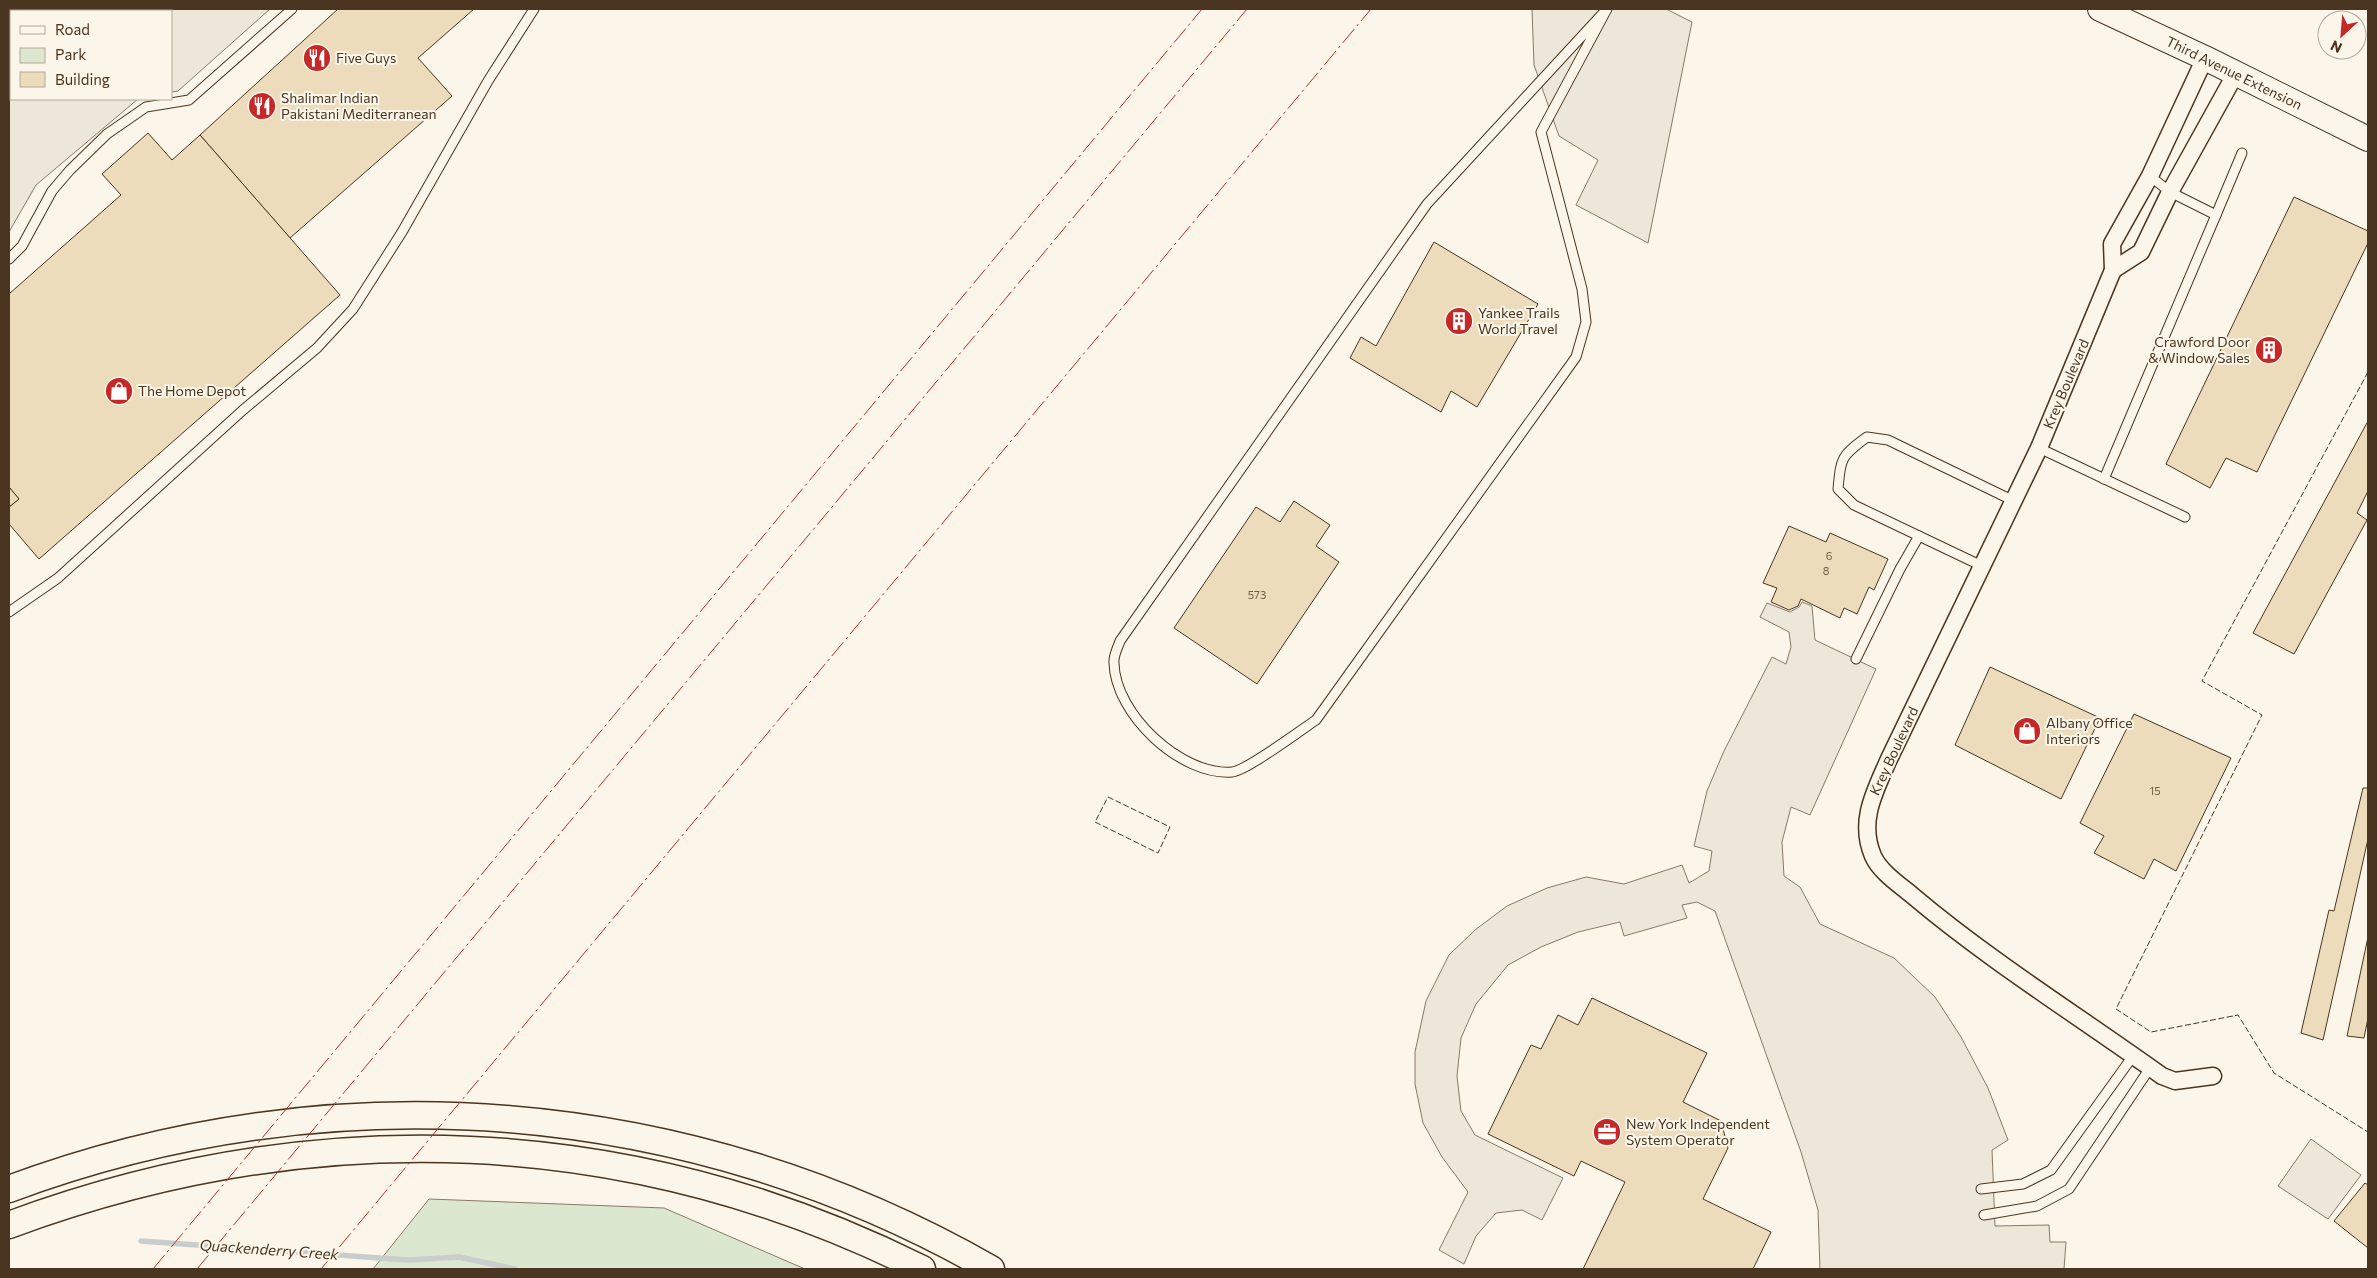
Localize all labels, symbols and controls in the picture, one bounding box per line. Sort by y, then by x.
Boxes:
legend [10,10,172,100]
north arrow [2317,10,2367,60]
text: Road [55,20,90,38]
street label: Third Avenue Extension [2163,32,2305,113]
text: N [2328,37,2345,57]
restaurant icon: Five Guys [302,43,332,73]
text: Park [55,45,86,63]
place label: Five Guys [336,49,396,66]
text: Building [55,70,110,88]
place label: Shalimar Indian Pakistani Mediterranean [281,89,437,122]
restaurant icon: Shalimar Indian Pakistani Mediterranean [247,91,277,121]
place label: Yankee Trails World Travel [1478,304,1560,337]
building icon: Yankee Trails World Travel [1444,306,1474,336]
place label: Crawford Door & Window Sales [2148,333,2250,366]
building icon: Crawford Door & Window Sales [2254,335,2284,365]
street label: Krey Boulevard [2039,336,2092,431]
shop icon: The Home Depot [104,376,134,406]
place label: The Home Depot [138,382,246,399]
house number: 6 [1826,549,1833,562]
house number: 8 [1823,564,1830,577]
house number: 573 [1248,588,1266,601]
street label: Krey Boulevard [1866,704,1921,798]
place label: Albany Office Interiors [2046,714,2133,747]
shop icon: Albany Office Interiors [2012,716,2042,746]
house number: 15 [2149,784,2161,797]
place label: New York Independent System Operator [1626,1115,1770,1148]
office icon: New York Independent System Operator [1592,1117,1622,1147]
water label: Quackenderry Creek [199,1235,340,1263]

